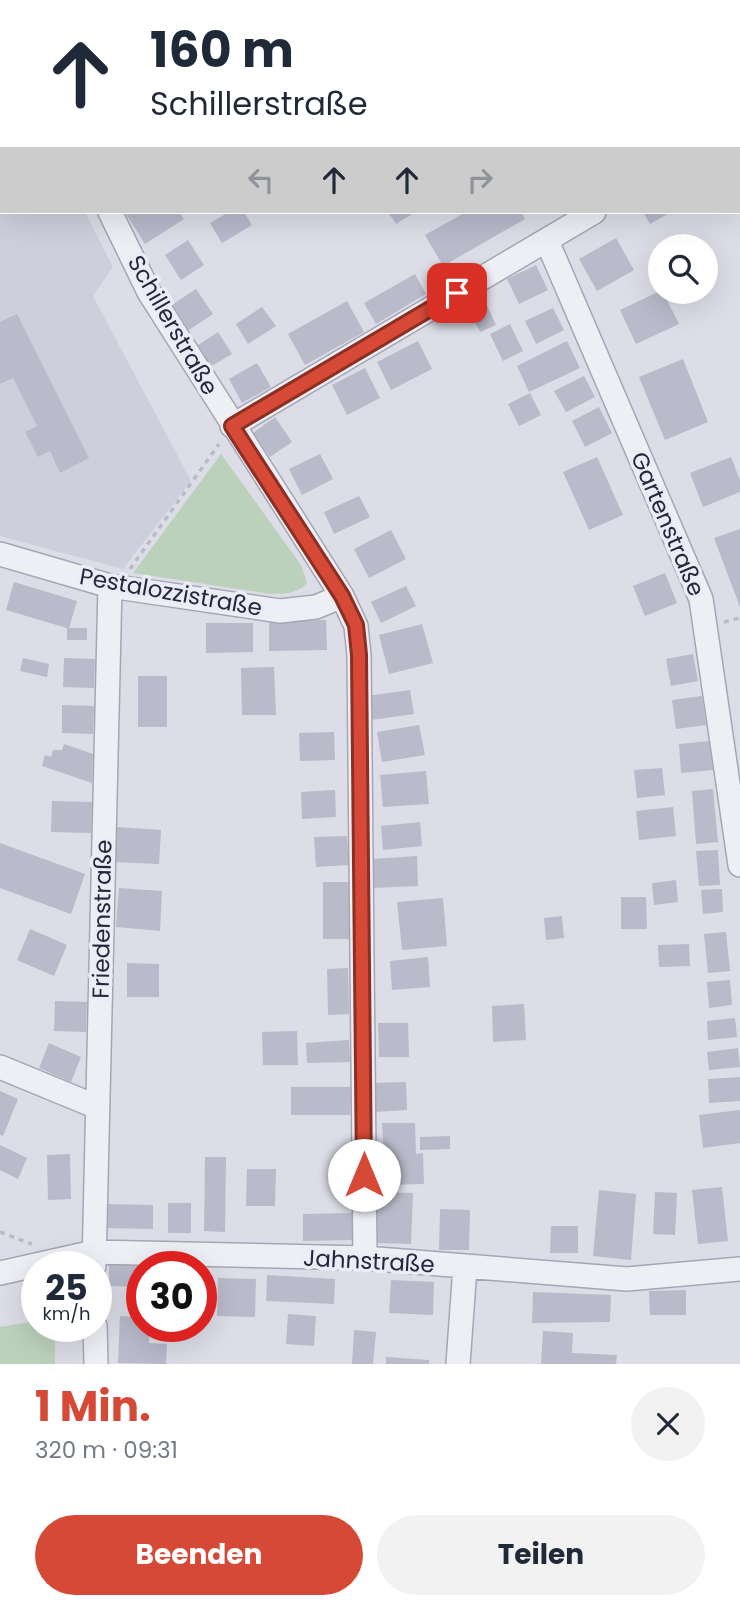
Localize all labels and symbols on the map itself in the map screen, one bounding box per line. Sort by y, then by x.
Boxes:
street label: Schillerstraße [120,249,226,401]
pin [427,263,487,323]
street label: Gartenstraße [623,447,713,601]
street label: Pestalozzistraße [77,560,265,624]
street label: Friedenstraße [85,839,119,999]
position arrow [327,1138,401,1212]
street label: Jahnstraße [302,1242,436,1280]
speed limit sign: 30 [126,1251,217,1342]

